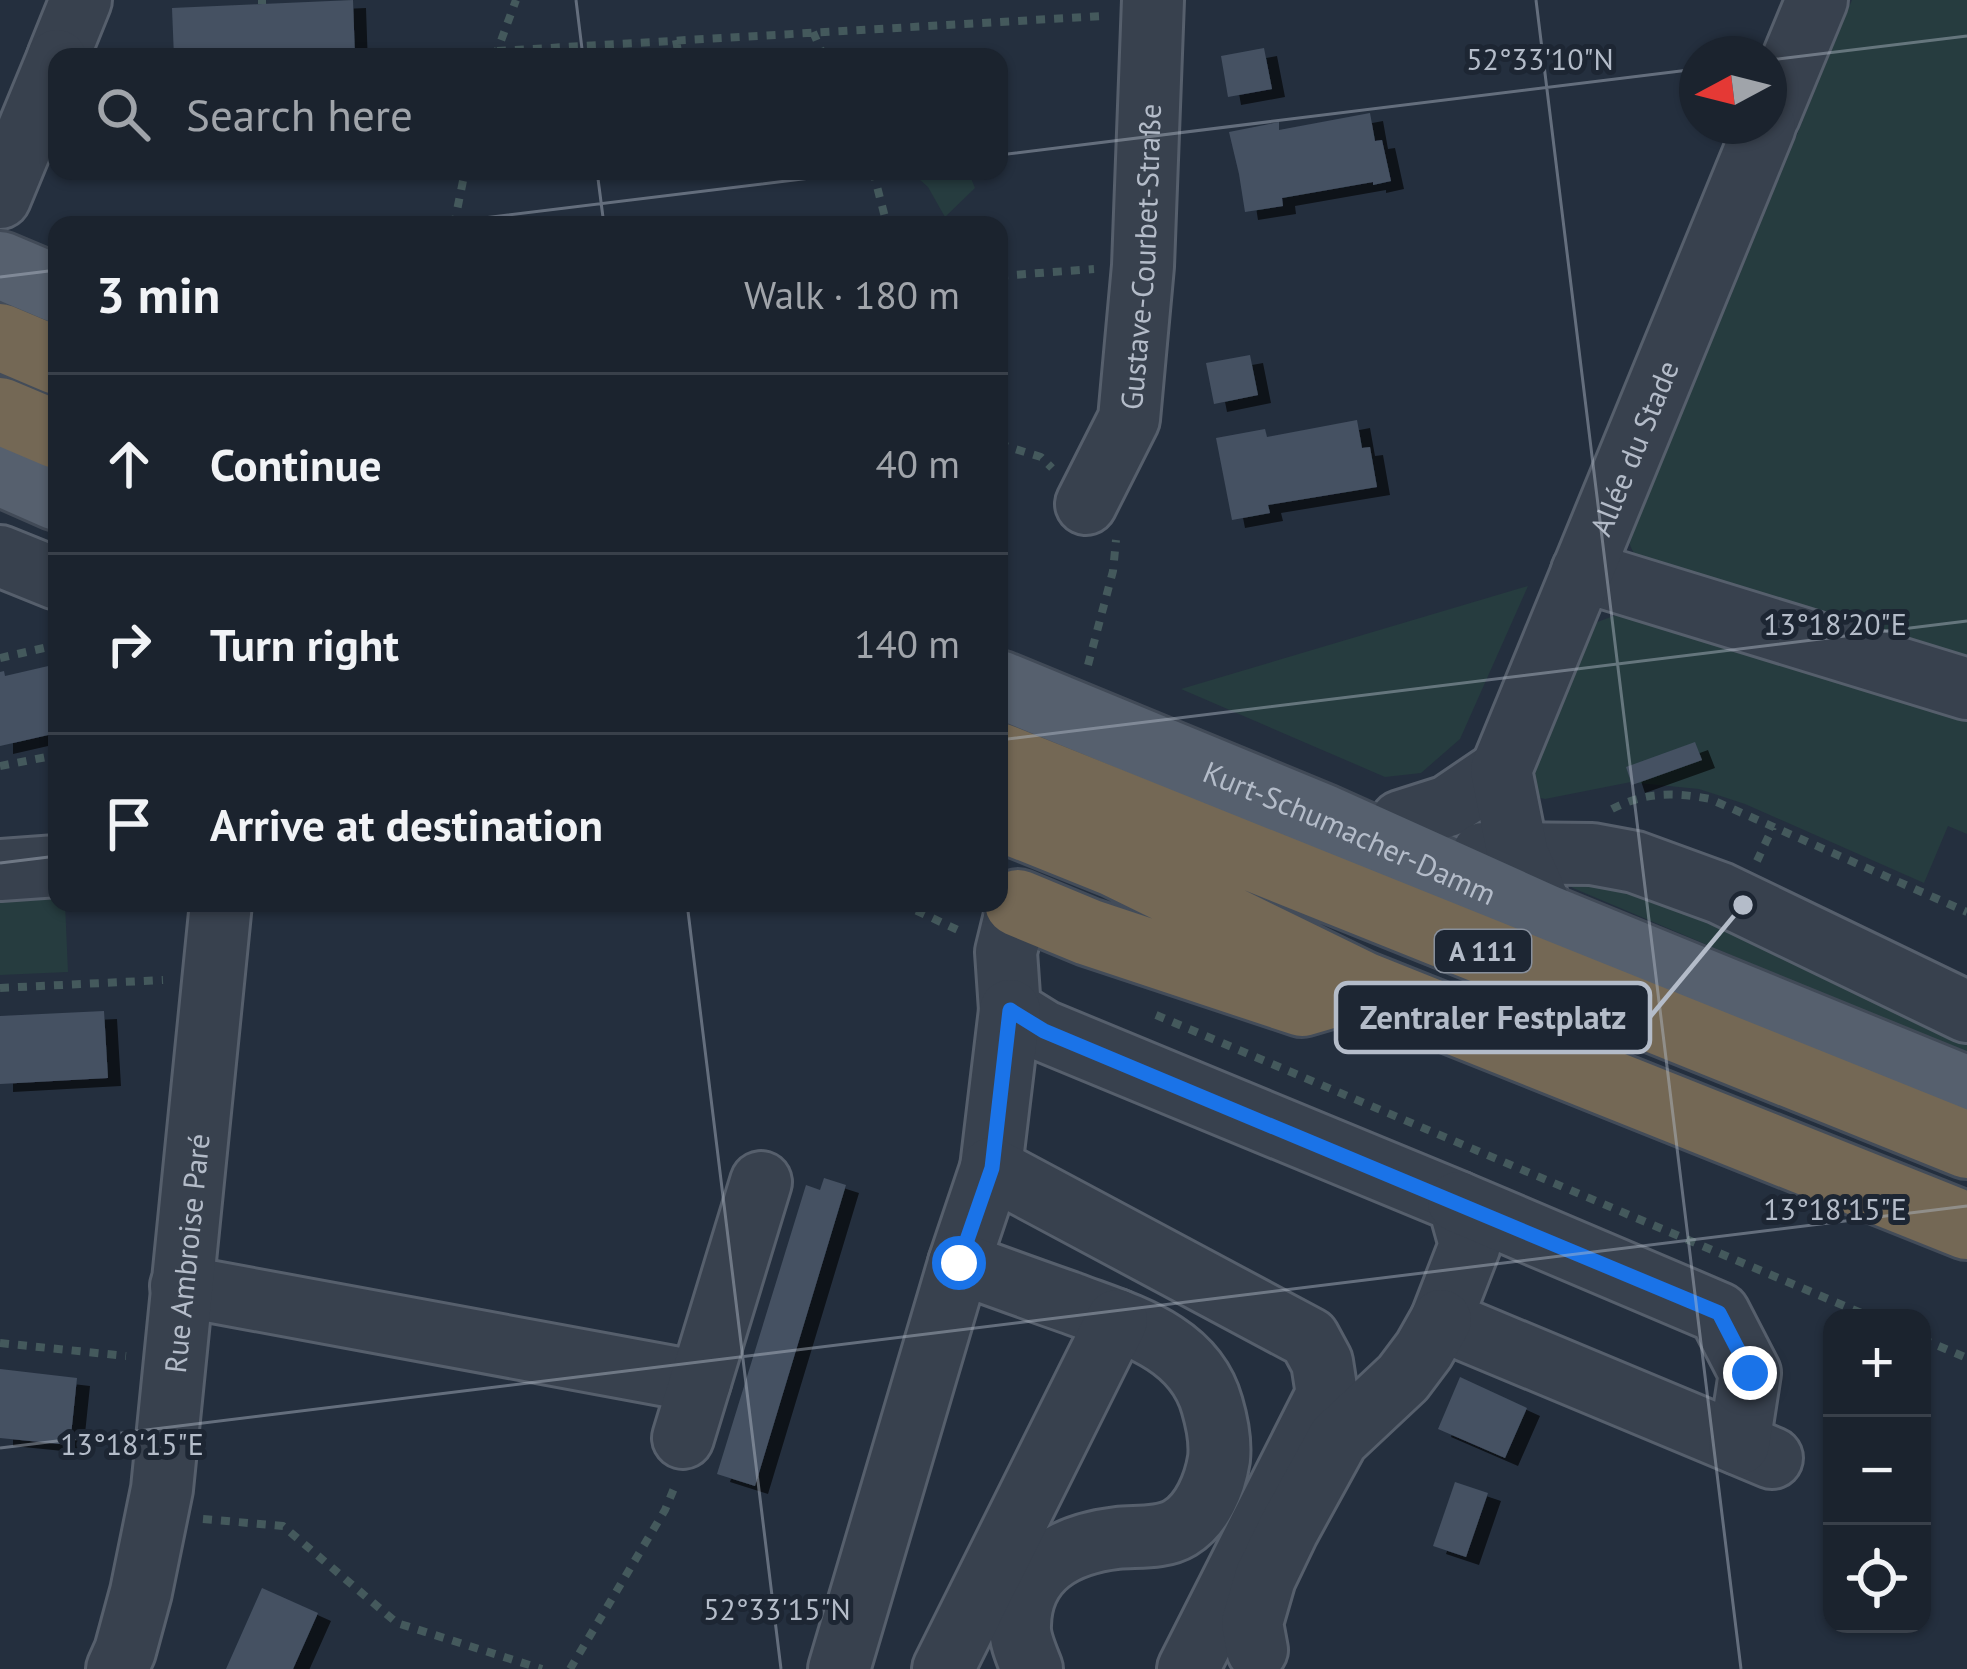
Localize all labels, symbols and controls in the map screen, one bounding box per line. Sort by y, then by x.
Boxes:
north arrow [1679,36,1787,144]
text: 52°33'10"N [1466,39,1614,78]
search box [48,48,1008,180]
icon: search [90,81,156,147]
text: Search here [186,85,413,143]
street label: Gustave-Courbet-Straße [1110,103,1169,411]
text: 3 min [96,261,220,327]
text: Walk · 180 m [744,269,960,320]
street label: Allée du Stade [1580,354,1686,541]
icon: ahead [96,431,162,497]
text: Continue [210,435,382,493]
text: 40 m [875,438,960,489]
text: 13°18'20"E [1763,604,1907,643]
icon: right [96,611,162,677]
text: Turn right [210,615,399,673]
text: 140 m [854,618,960,669]
street label: Kurt-Schumacher-Damm [1198,751,1503,913]
icon: arrive [96,791,162,857]
text: Arrive at destination [210,795,603,853]
road number: A 111 [1435,930,1531,972]
callout: Zentraler Festplatz [1336,983,1650,1052]
text: Zentraler Festplatz [1360,995,1626,1038]
street label: Rue Ambroise Paré [154,1132,217,1375]
text: 13°18'15"E [1763,1189,1907,1228]
route start [932,1236,986,1290]
map controls [1823,1309,1931,1633]
button: + [1823,1309,1931,1417]
route end [1723,1346,1777,1400]
button: − [1823,1417,1931,1525]
text: 13°18'15"E [60,1424,204,1463]
button: locate [1823,1525,1931,1633]
text: 52°33'15"N [703,1589,851,1628]

